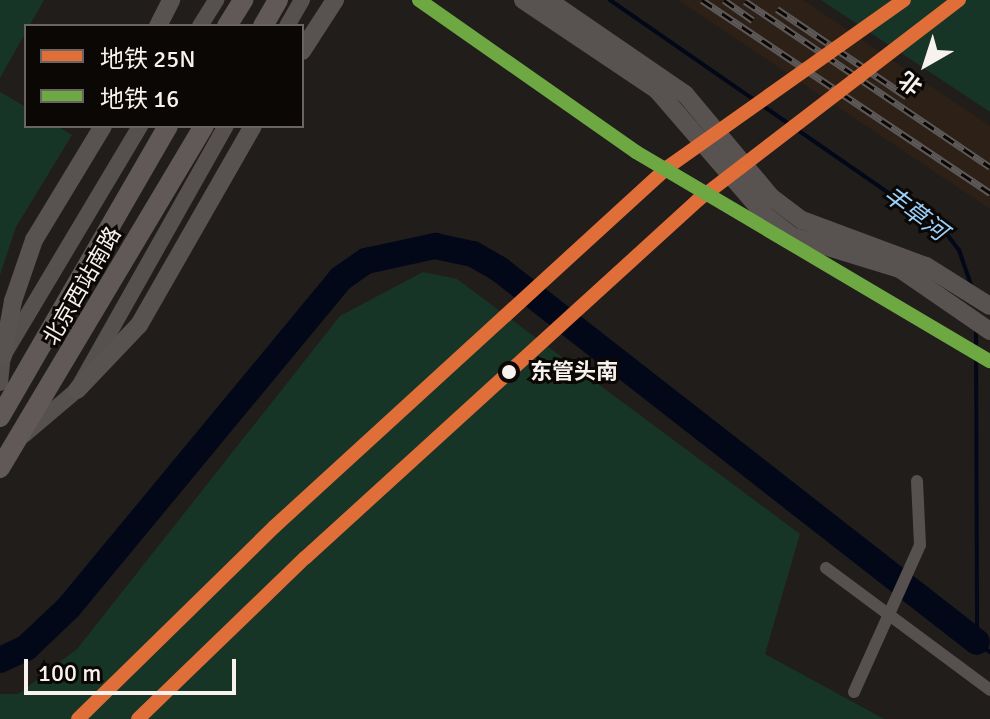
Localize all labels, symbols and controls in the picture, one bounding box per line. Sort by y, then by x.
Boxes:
legend [24,24,304,128]
north arrow [886,24,966,104]
text: 地铁 25N [100,44,196,74]
text: 北 [894,66,928,100]
text: 地铁 16 [100,84,179,114]
water label: 丰草河 [878,181,952,247]
street label: 北京西站南路 [38,222,126,350]
marker: 东管头南 [495,358,523,386]
place label: 东管头南 [530,359,618,385]
scale bar [28,643,240,693]
text: 100 m [38,658,101,688]

